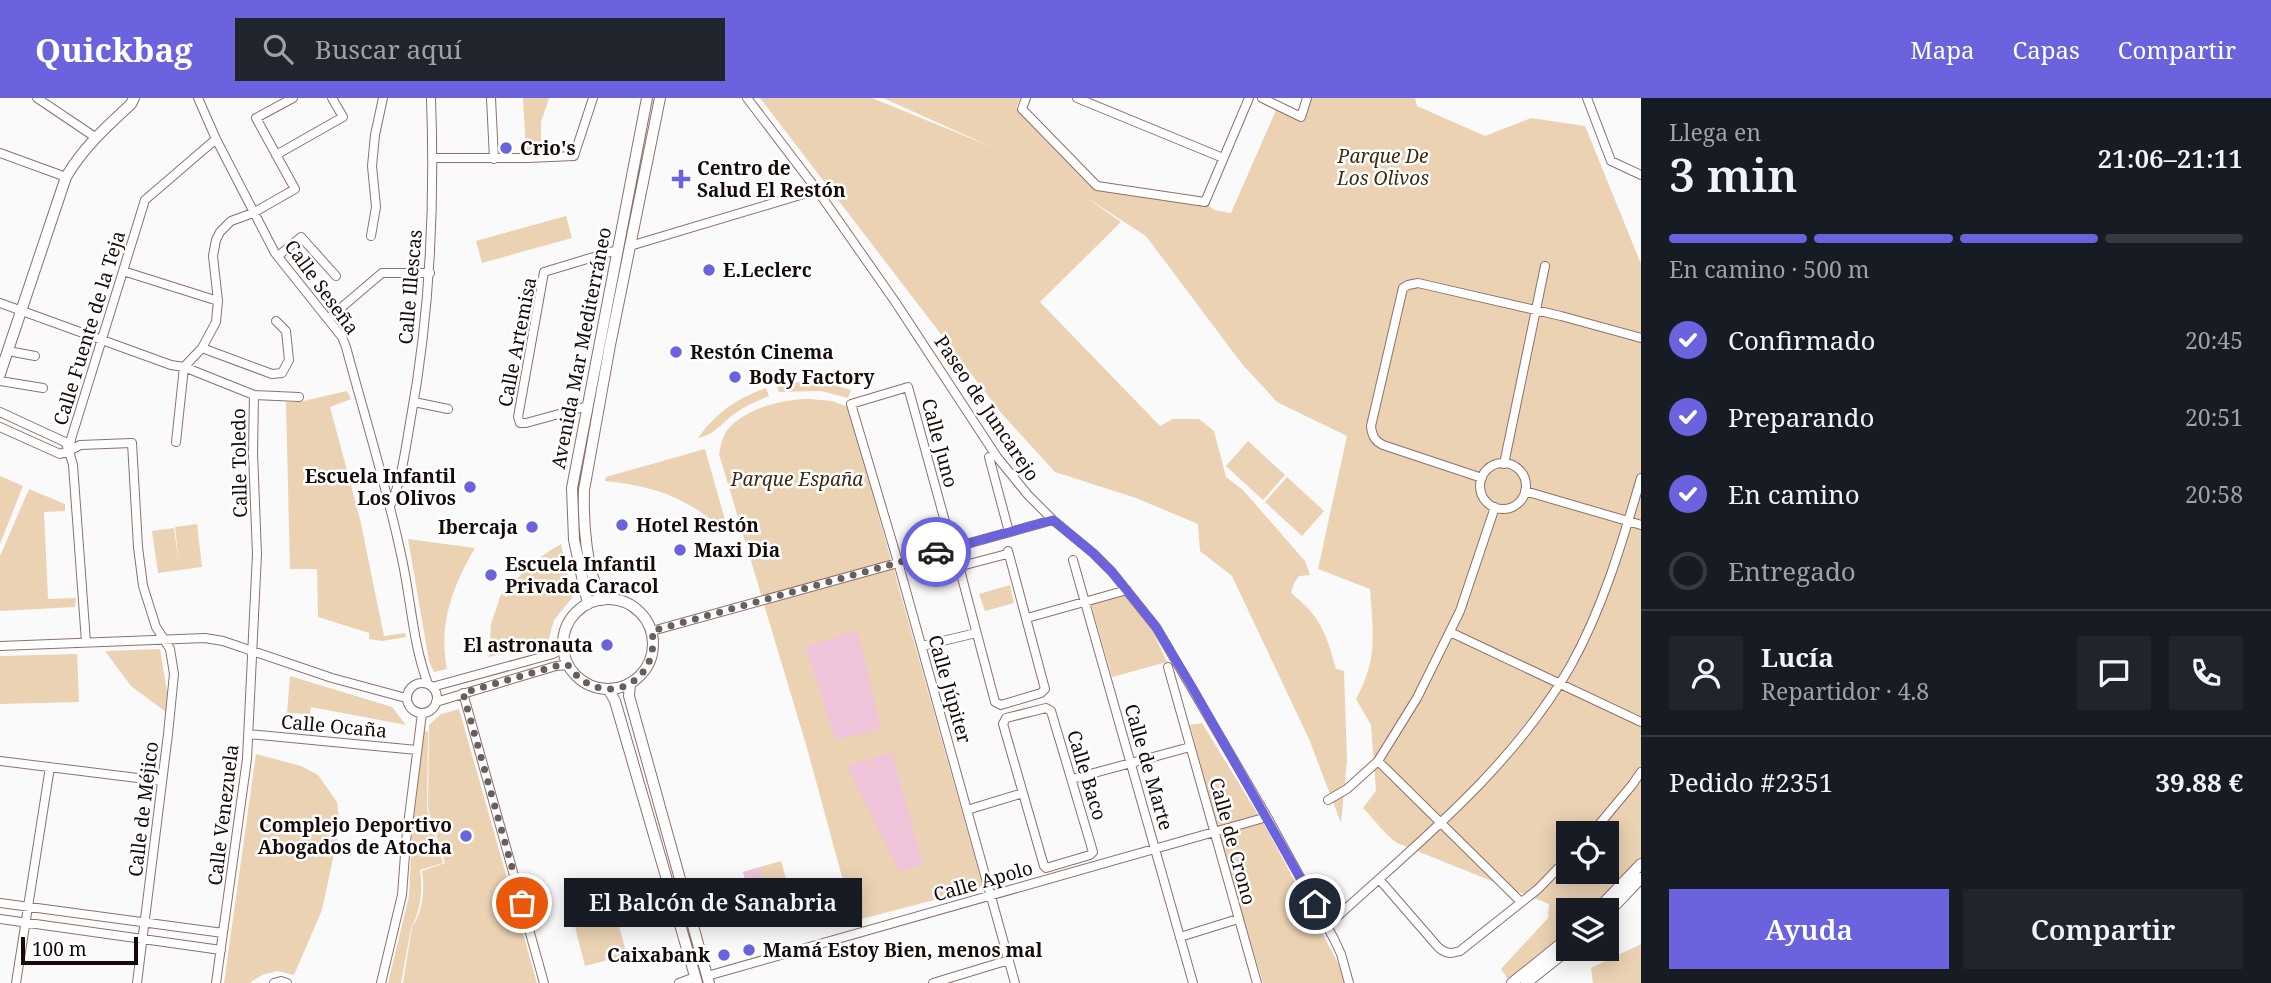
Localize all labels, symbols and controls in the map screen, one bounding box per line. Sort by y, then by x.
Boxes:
search box [235,18,725,81]
text: Quickbag [35,27,193,72]
icon: search [259,30,297,68]
text: Buscar aquí [315,31,462,67]
text: Mapa [1910,33,1974,66]
text: Capas [2012,33,2080,66]
text: Compartir [2118,33,2236,66]
text: Llega en [1669,116,1761,148]
place label: Crio's [520,135,576,161]
marker: Crio's [498,140,514,156]
text: 21:06–21:11 [2097,140,2243,176]
park label: Parque De Los Olivos [1336,143,1429,191]
text: 3 min [1669,143,1797,205]
place label: Centro de Salud El Restón [697,155,846,203]
marker: Centro de Salud El Restón [671,169,691,189]
street label: Avenida Mar Mediterráneo [545,225,617,471]
street label: Calle Fuente de la Teja [47,227,131,429]
street label: Calle Illescas [392,228,428,346]
street label: Calle Seseña [279,234,365,340]
text: En camino · 500 m [1669,253,1870,285]
place label: E.Leclerc [723,257,812,283]
marker: E.Leclerc [701,262,717,278]
street label: Calle Artemisa [492,275,542,409]
icon: check [1669,321,1707,359]
text: Confirmado [1728,322,1875,358]
text: 20:45 [2185,324,2243,356]
street label: Paseo de Juncarejo [929,330,1045,486]
place label: Restón Cinema [690,339,834,365]
marker: Restón Cinema [668,344,684,360]
place label: Body Factory [749,364,874,390]
marker: Body Factory [727,369,743,385]
street label: Calle Juno [916,396,964,490]
icon: check [1669,398,1707,436]
text: Preparando [1728,399,1875,435]
text: 20:51 [2185,401,2243,433]
street label: Calle Toledo [225,408,253,518]
place label: Escuela Infantil Los Olivos [305,463,456,511]
park label: Parque España [730,466,863,492]
icon: check [1669,475,1707,513]
text: En camino [1728,476,1860,512]
text: 20:58 [2185,478,2243,510]
marker: Escuela Infantil Los Olivos [462,479,478,495]
place label: Hotel Restón [636,512,759,538]
place label: Ibercaja [438,514,518,540]
marker: Hotel Restón [614,517,630,533]
courier [901,517,971,587]
marker: Ibercaja [524,519,540,535]
icon: car [917,533,955,571]
place label: Maxi Dia [694,537,780,563]
marker: Maxi Dia [672,542,688,558]
place label: Escuela Infantil Privada Caracol [505,551,659,599]
text: Entregado [1728,553,1856,589]
marker: Escuela Infantil Privada Caracol [483,567,499,583]
place label: El astronauta [463,632,593,658]
street label: Calle Júpiter [922,632,978,746]
button: person [1669,636,1743,710]
button: chat [2077,636,2151,710]
button: phone [2169,636,2243,710]
marker: El astronauta [599,637,615,653]
text: Lucía [1761,639,1834,675]
text: Repartidor · 4.8 [1761,675,1929,707]
street label: Calle de Marte [1119,701,1179,833]
street label: Calle Ocaña [280,708,388,744]
street label: Calle Baco [1061,727,1113,823]
street label: Calle de Méjico [122,740,164,878]
street label: Calle Venezuela [201,743,245,887]
text: Pedido #2351 [1669,764,1833,800]
text: 39.88 € [2155,764,2243,800]
street label: Calle de Crono [1204,774,1262,908]
place label: Complejo Deportivo Abogados de Atocha [258,812,452,860]
map controls [1556,821,1619,961]
button: locate [1556,821,1619,884]
marker: Complejo Deportivo Abogados de Atocha [458,828,474,844]
street label: Calle Apolo [930,854,1036,908]
pin [492,873,552,933]
pin [1285,874,1345,934]
callout: El Balcón de Sanabria [564,878,862,928]
icon: bag [503,884,541,922]
icon: home [1296,885,1334,923]
text: El Balcón de Sanabria [589,886,837,918]
button: Ayuda [1669,889,1949,969]
button: Compartir [1963,889,2243,969]
button: layers [1556,898,1619,961]
scale bar [21,934,138,966]
text: 100 m [32,936,87,962]
place label: Mamá Estoy Bien, menos mal [763,937,1043,963]
place label: Caixabank [607,942,711,968]
marker: Mamá Estoy Bien, menos mal [741,942,757,958]
marker: Caixabank [716,947,732,963]

